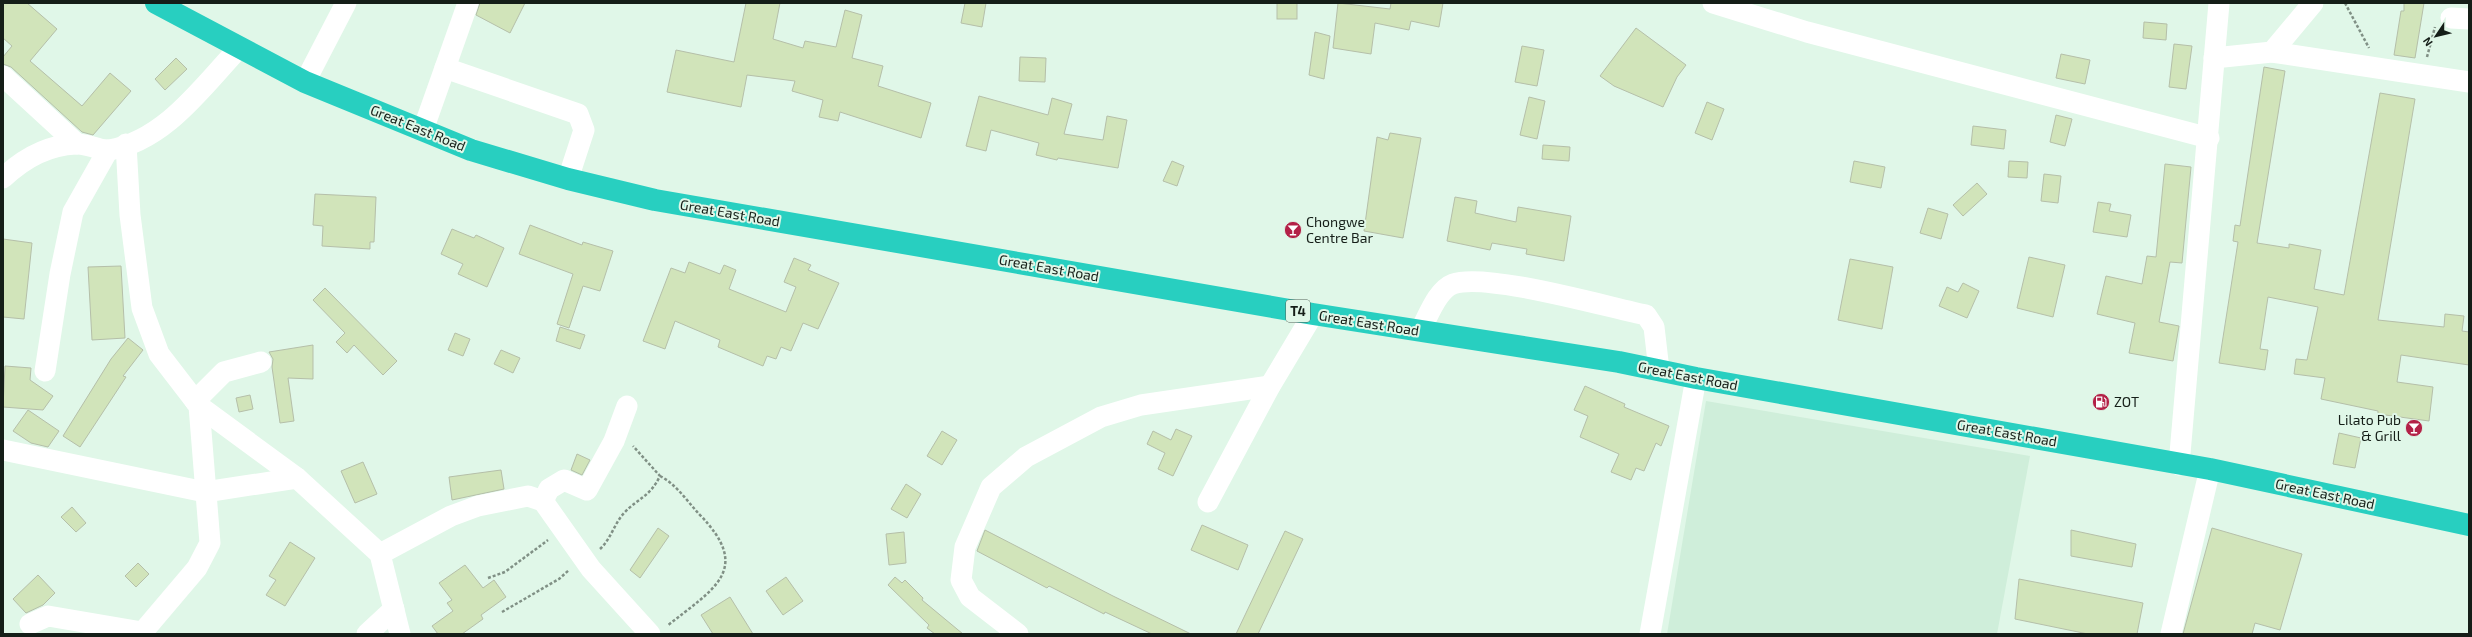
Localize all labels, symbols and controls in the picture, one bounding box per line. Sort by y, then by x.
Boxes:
north arrow [2416,16,2456,56]
text: N [2420,35,2435,49]
street label: Great East Road [368,101,468,154]
street label: Great East Road [679,195,781,230]
place label: Chongwe Centre Bar [1306,213,1373,246]
bar icon: Chongwe Centre Bar [1283,220,1303,240]
street label: Great East Road [998,250,1100,285]
road number: T4 [1286,300,1310,322]
street label: Great East Road [1318,306,1420,339]
street label: Great East Road [1637,358,1739,394]
fuel station icon: ZOT [2091,392,2111,412]
place label: ZOT [2114,393,2139,410]
place label: Lilato Pub & Grill [2338,411,2402,444]
street label: Great East Road [1956,415,2058,450]
bar icon: Lilato Pub & Grill [2404,418,2424,438]
street label: Great East Road [2274,475,2376,512]

